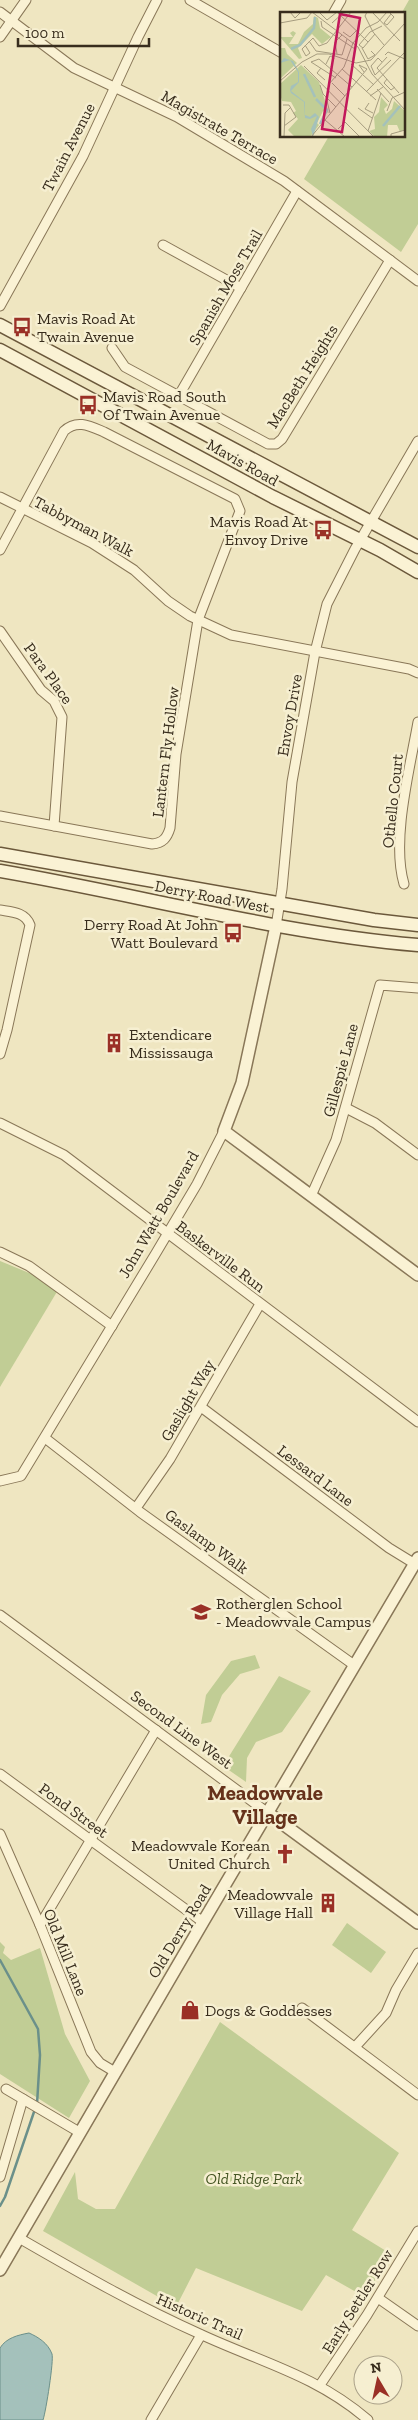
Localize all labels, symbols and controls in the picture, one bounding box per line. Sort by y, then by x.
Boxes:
inset map [280,12,406,138]
scale bar [18,15,149,47]
text: 100 m [25,24,64,42]
street label: Magistrate Terrace [158,86,281,169]
street label: Twain Avenue [38,100,99,195]
street label: Spanish Moss Trail [185,226,266,348]
place label: Mavis Road At Twain Avenue [37,309,135,346]
bus stop icon: Mavis Road At Twain Avenue [11,316,33,338]
street label: MacBeth Heights [263,321,342,432]
place label: Mavis Road South Of Twain Avenue [103,387,226,424]
bus stop icon: Mavis Road South Of Twain Avenue [77,394,99,416]
street label: Mavis Road [204,435,282,490]
street label: Tabbyman Walk [31,492,138,561]
place label: Mavis Road At Envoy Drive [210,512,308,549]
bus stop icon: Mavis Road At Envoy Drive [312,519,334,541]
street label: Para Place [20,639,77,708]
street label: Envoy Drive [273,672,306,758]
street label: Lantern Fly Hollow [148,685,183,819]
street label: Othello Court [378,753,407,849]
street label: Derry Road West [153,876,271,917]
place label: Derry Road At John Watt Boulevard [84,915,219,952]
bus stop icon: Derry Road At John Watt Boulevard [222,922,244,944]
street label: Gillespie Lane [319,1021,362,1119]
place label: Extendicare Mississauga [129,1025,214,1062]
building icon: Extendicare Mississauga [103,1032,125,1054]
street label: John Watt Boulevard [114,1147,203,1281]
street label: Baskerville Run [172,1217,270,1297]
street label: Gaslight Way [156,1355,219,1444]
street label: Lessard Lane [274,1441,357,1510]
street label: Gaslamp Walk [161,1505,252,1578]
place label: Rotherglen School - Meadowvale Campus [216,1594,371,1631]
school or university icon: Rotherglen School - Meadowvale Campus [190,1601,212,1623]
street label: Second Line West [127,1686,236,1773]
street label: Pond Street [35,1779,112,1842]
district label: Meadowvale Village [207,1780,323,1829]
place label: Meadowvale Korean United Church [131,1836,271,1873]
church icon: Meadowvale Korean United Church [274,1843,296,1865]
street label: Old Derry Road [144,1881,215,1982]
place label: Meadowvale Village Hall [227,1885,313,1922]
building icon: Meadowvale Village Hall [317,1892,339,1914]
street label: Old Mill Lane [39,1906,92,1998]
shop icon: Dogs & Goddesses [179,1999,201,2021]
place label: Dogs & Goddesses [205,2001,332,2020]
park label: Old Ridge Park [206,2169,302,2188]
street label: Early Settler Row [318,2245,397,2357]
street label: Historic Trail [154,2289,246,2344]
north arrow [353,2355,403,2405]
text: N [369,2358,383,2377]

